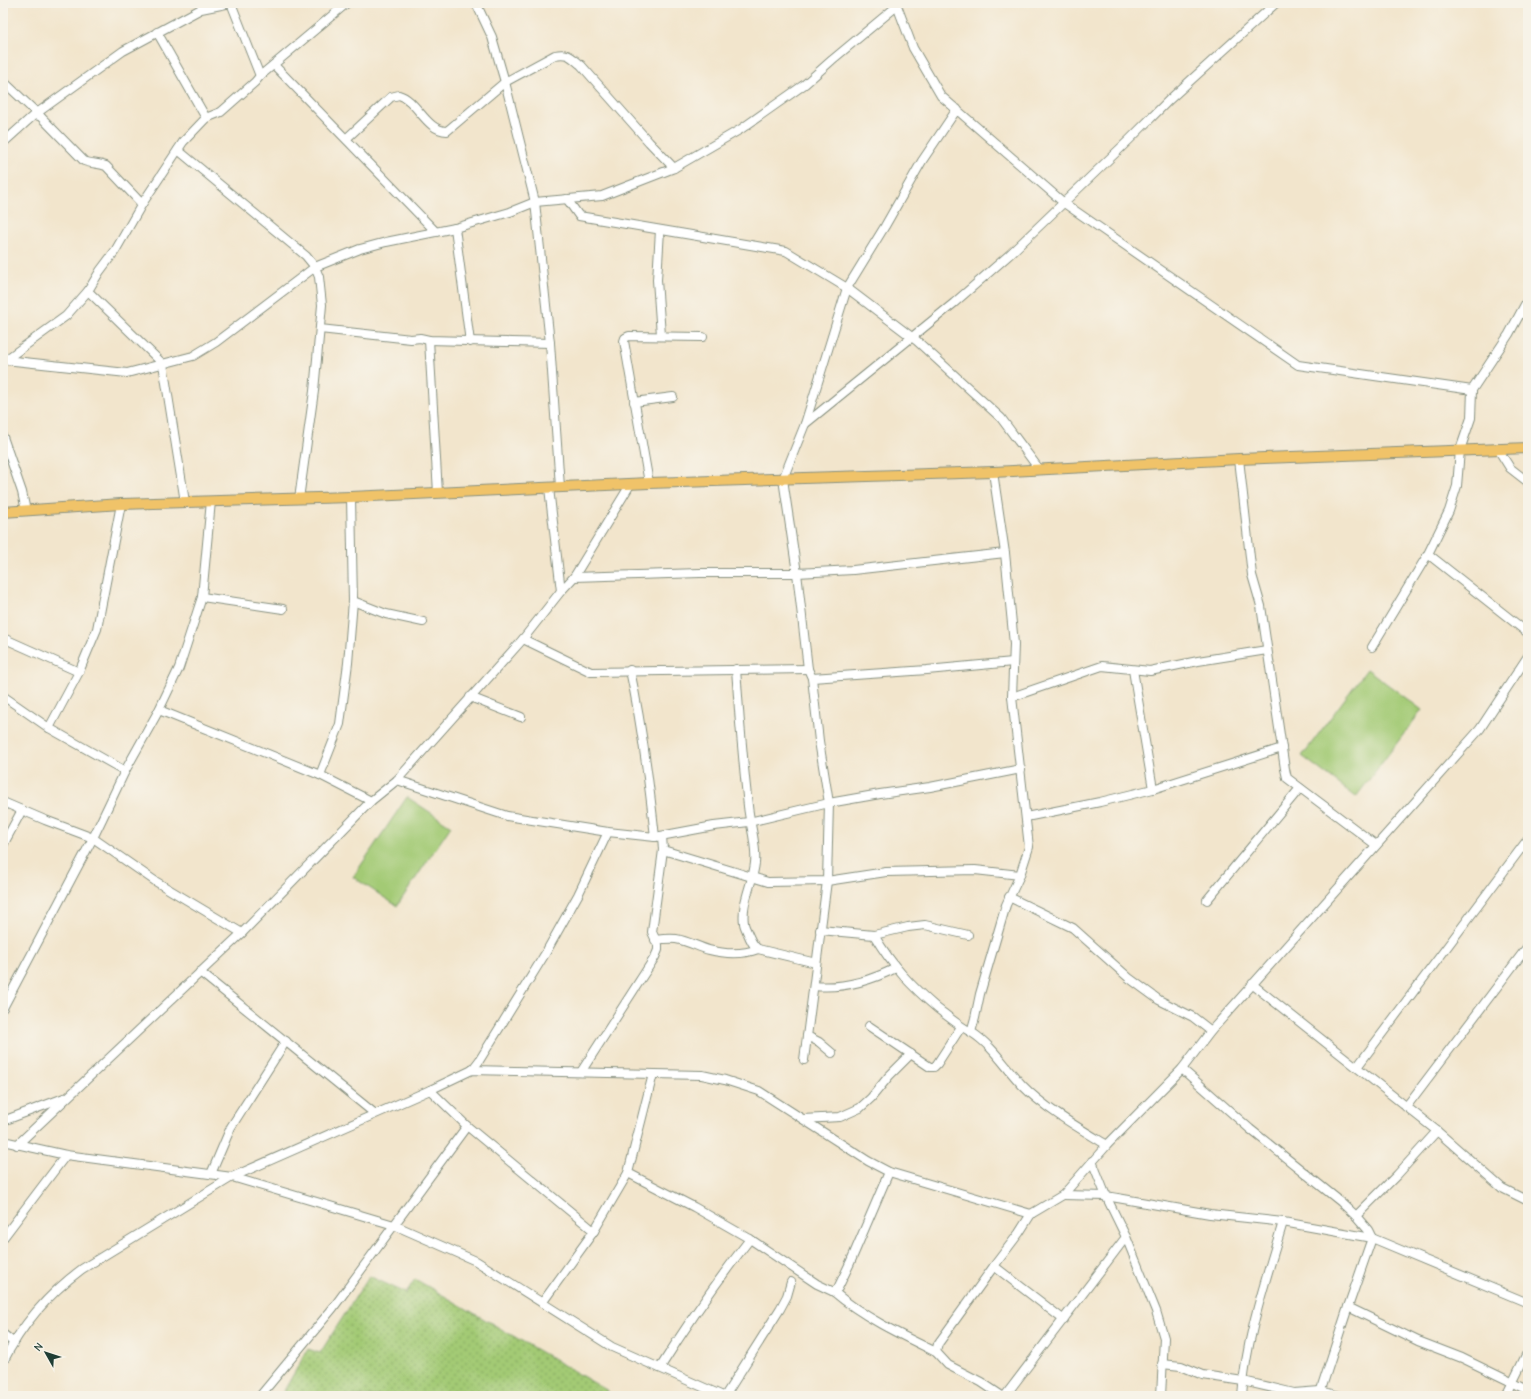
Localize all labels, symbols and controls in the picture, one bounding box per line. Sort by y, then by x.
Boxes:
north arrow [26,1333,66,1373]
text: N [31,1340,46,1354]

